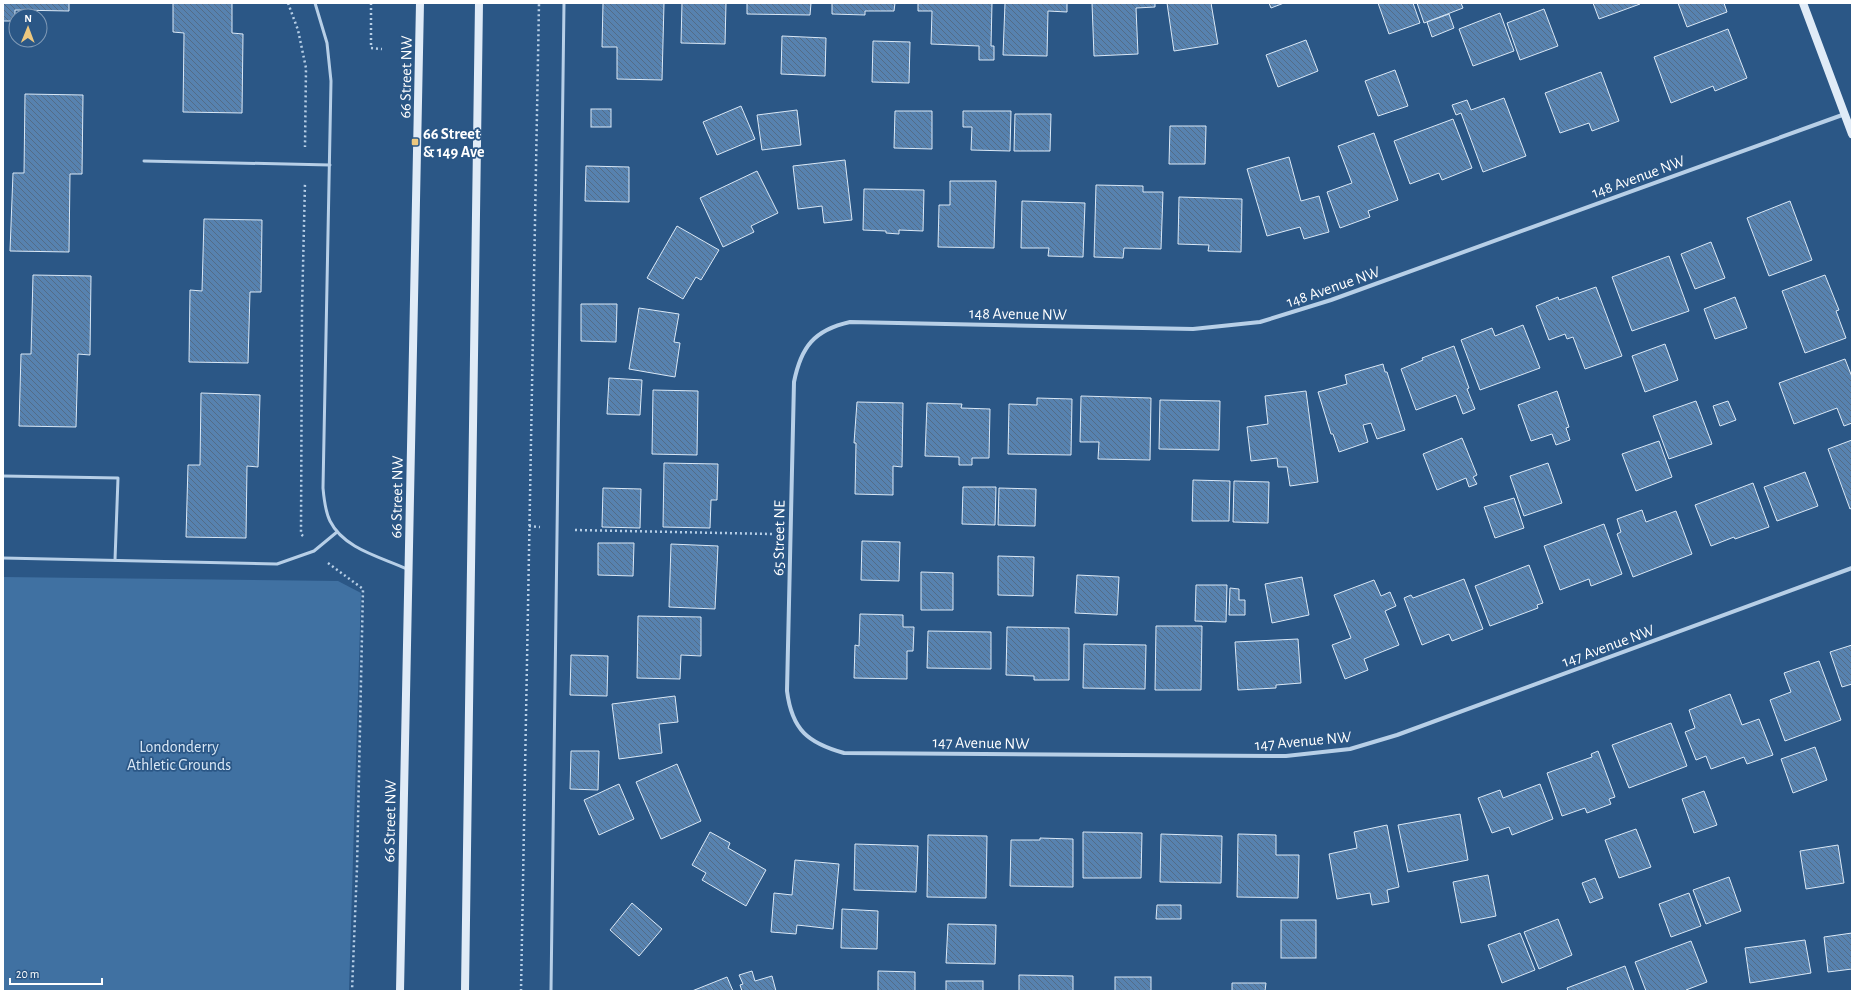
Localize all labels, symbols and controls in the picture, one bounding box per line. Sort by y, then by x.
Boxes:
north arrow [8,8,48,48]
text: N [24,13,32,24]
street label: 66 Street NW [397,35,415,119]
place label: 66 Street & 149 Ave [423,126,485,160]
marker: 66 Street & 149 Ave [410,137,420,147]
street label: 148 Avenue NW [1590,152,1688,201]
street label: 148 Avenue NW [1285,263,1383,310]
street label: 148 Avenue NW [969,305,1068,323]
street label: 66 Street NW [388,455,406,539]
street label: 65 Street NE [770,500,788,576]
street label: 147 Avenue NW [1560,622,1657,670]
street label: 147 Avenue NW [1254,729,1353,753]
street label: 147 Avenue NW [932,734,1030,752]
park label: Londonderry Athletic Grounds [127,739,231,773]
street label: 66 Street NW [381,779,399,863]
scale bar [10,960,102,986]
text: 20 m [16,968,39,980]

